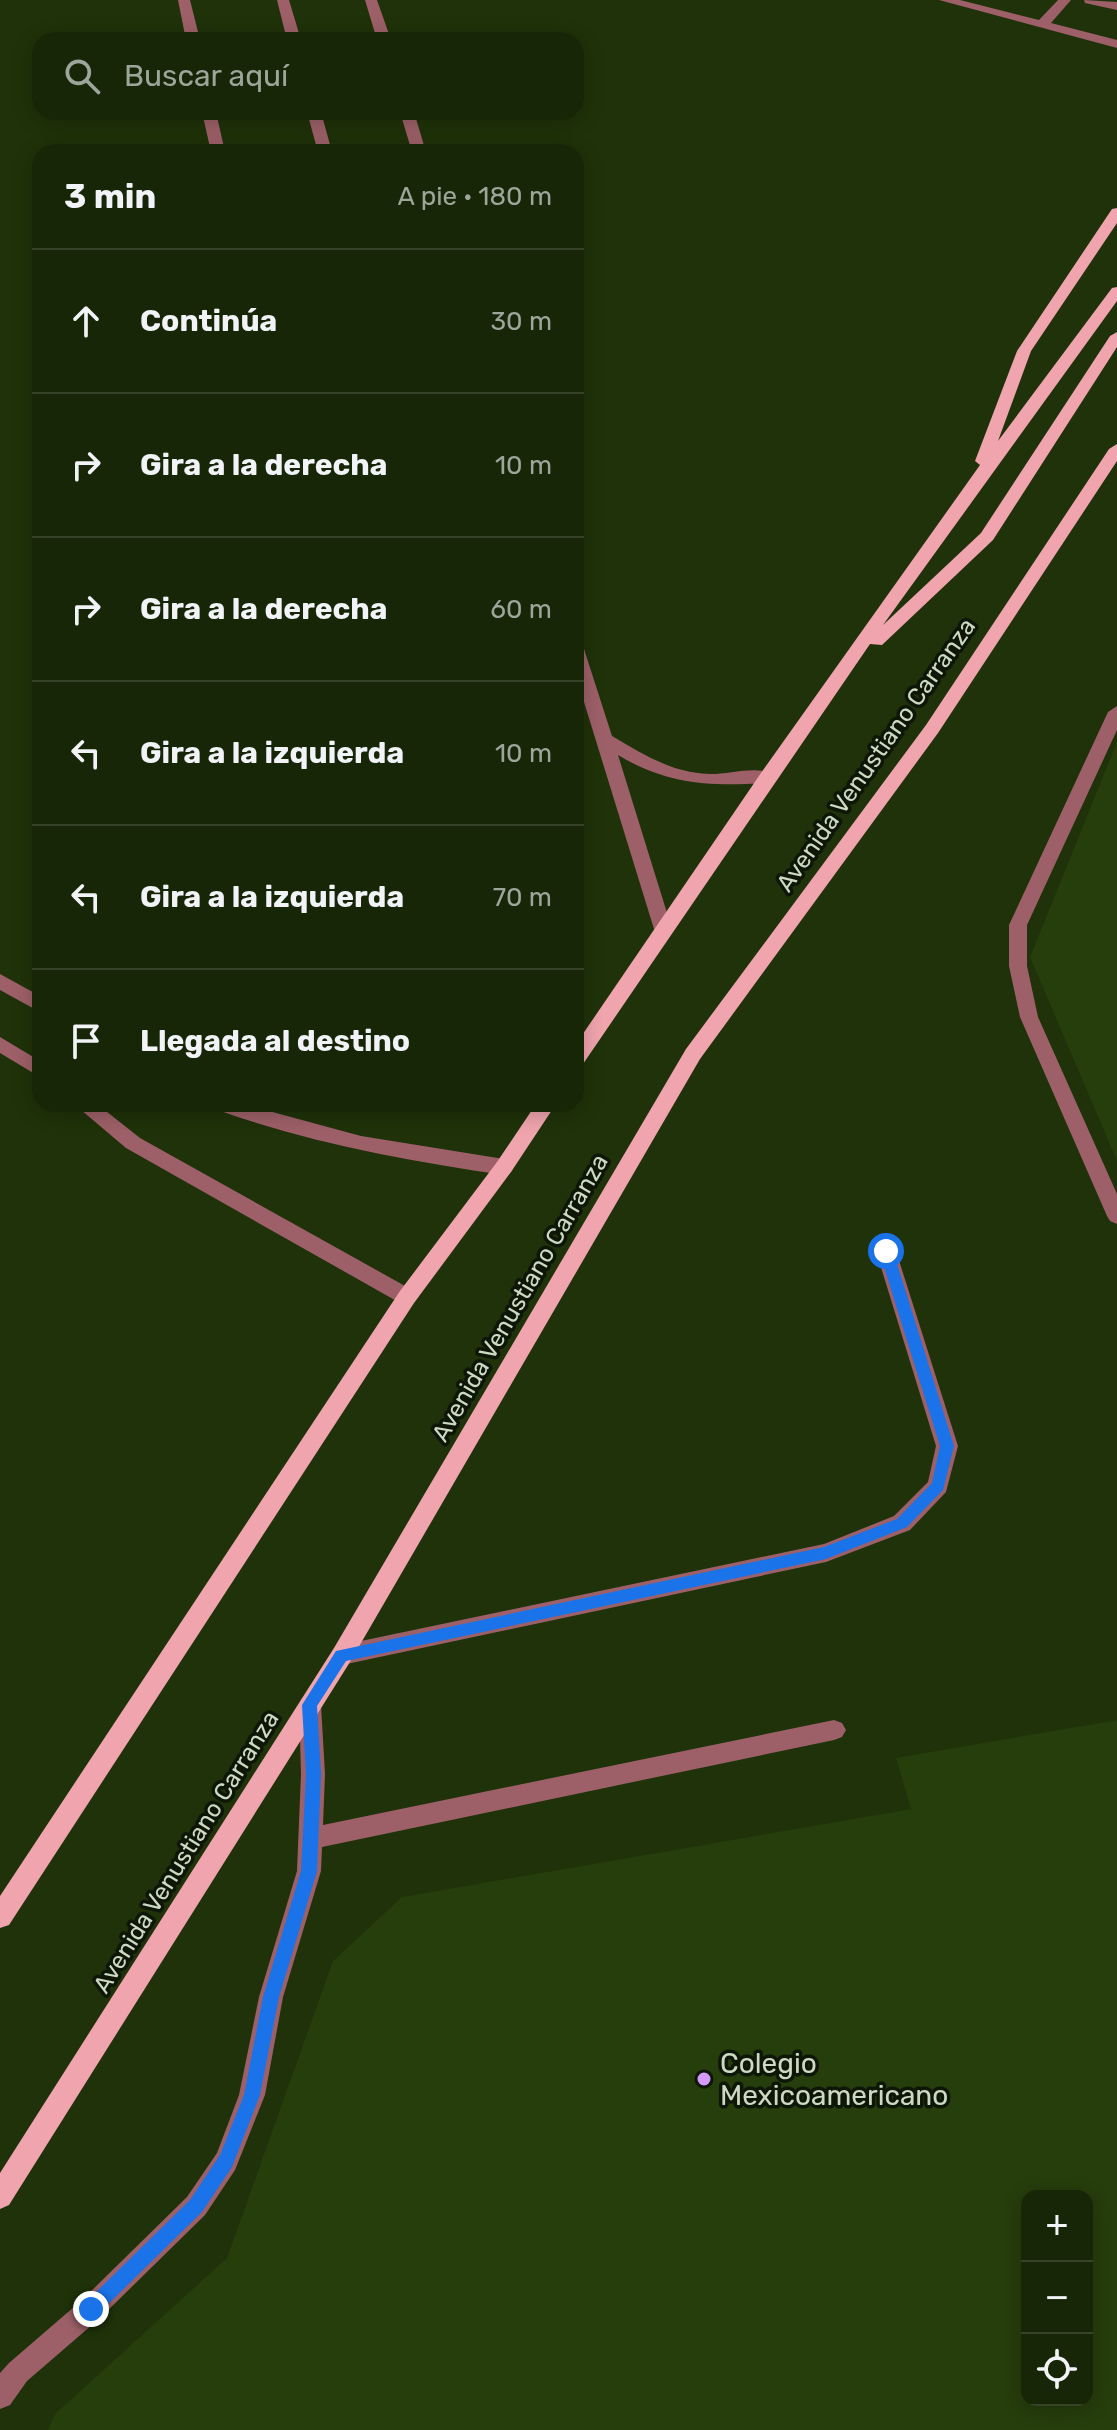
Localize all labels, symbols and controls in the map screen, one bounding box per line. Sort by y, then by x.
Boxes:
search box [32,32,584,120]
icon: search [60,54,104,98]
text: Buscar aquí [124,58,288,94]
text: 3 min [64,176,156,217]
text: A pie · 180 m [398,181,552,212]
icon: ahead [64,299,108,343]
text: Continúa [140,303,277,339]
text: 30 m [490,306,552,337]
icon: right [64,443,108,487]
text: Gira a la derecha [140,447,387,483]
text: 10 m [495,450,552,481]
icon: right [64,587,108,631]
text: Gira a la derecha [140,591,387,627]
text: 60 m [490,594,552,625]
street label: Avenida Venustiano Carranza [771,613,981,897]
icon: left [64,731,108,775]
text: Gira a la izquierda [140,735,404,771]
text: 10 m [495,738,552,769]
icon: left [64,875,108,919]
text: Gira a la izquierda [140,879,404,915]
text: 70 m [493,882,552,913]
icon: arrive [64,1019,108,1063]
text: Llegada al destino [140,1023,410,1059]
street label: Avenida Venustiano Carranza [426,1149,614,1447]
route start [868,1233,904,1269]
street label: Avenida Venustiano Carranza [87,1706,285,1998]
place label: Colegio Mexicoamericano [720,2047,948,2112]
marker: Colegio Mexicoamericano [695,2070,713,2088]
map controls [1021,2190,1093,2406]
button: + [1021,2190,1093,2262]
button: − [1021,2262,1093,2334]
route end [73,2291,109,2327]
button: locate [1021,2334,1093,2406]

